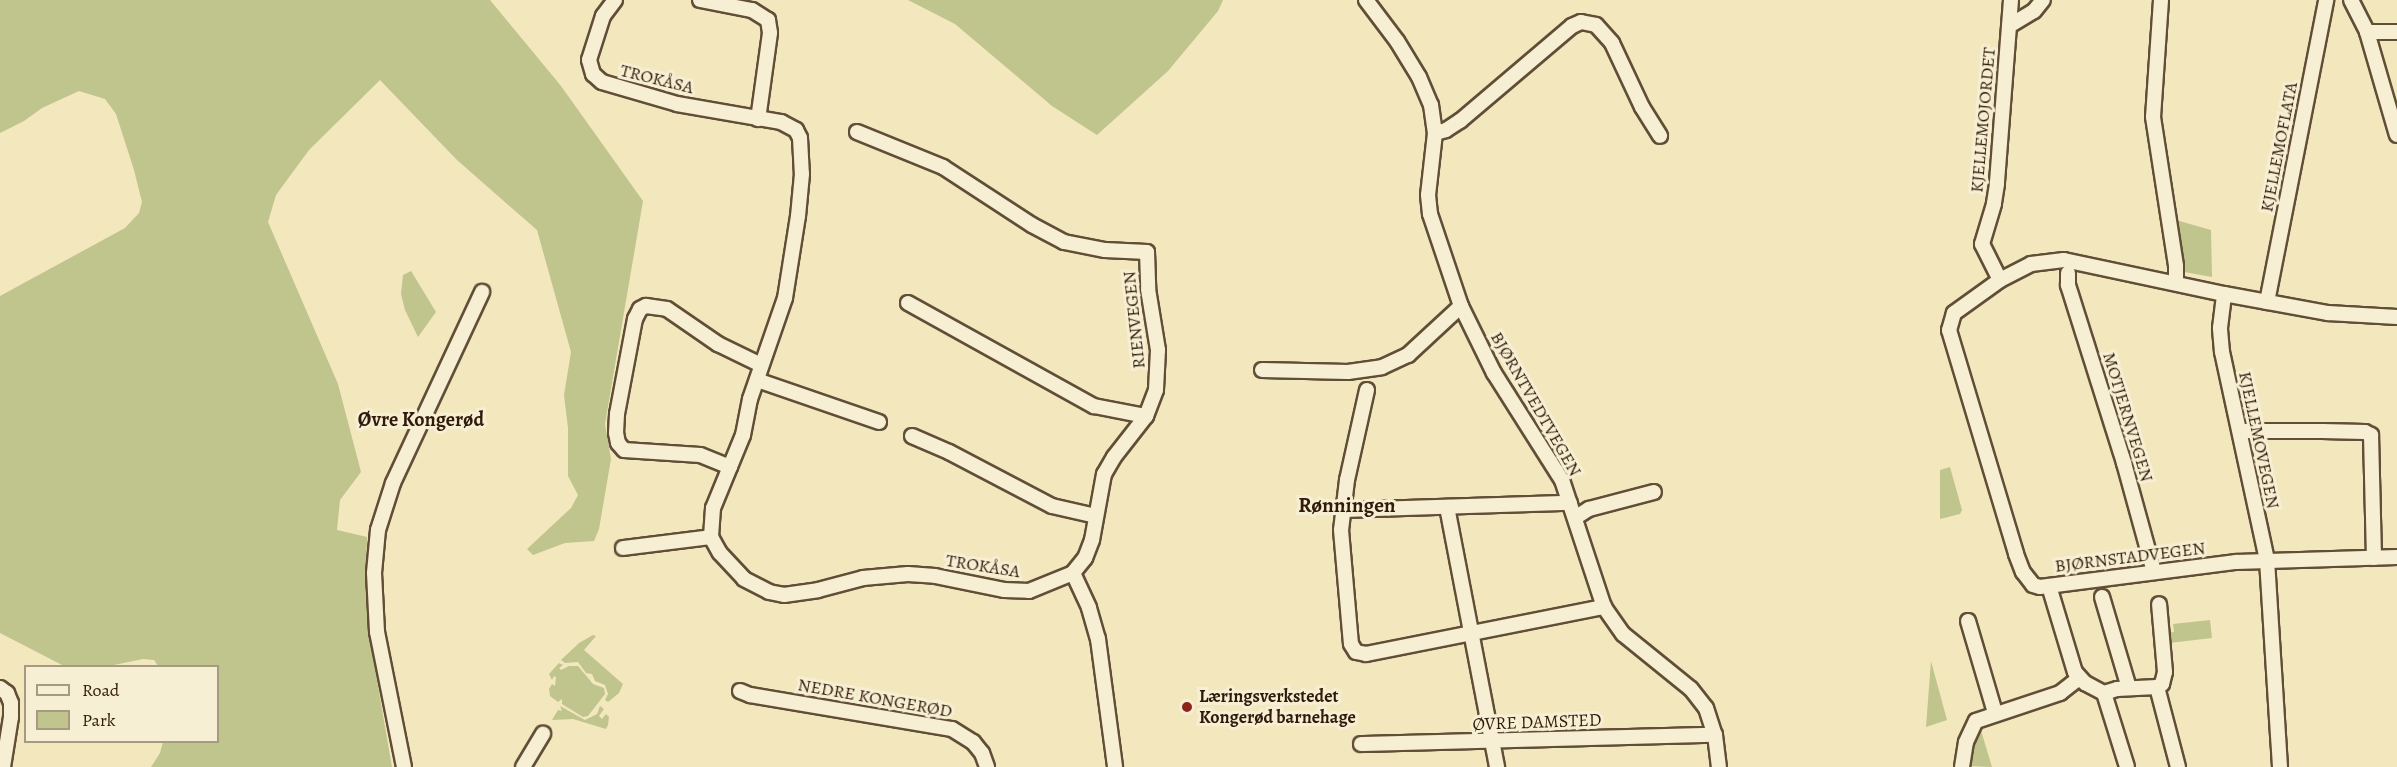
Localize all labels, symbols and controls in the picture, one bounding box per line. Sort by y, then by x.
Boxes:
street label: KJELLEMOJORDET [1966,46,2000,194]
street label: TROKÅSA [618,59,696,99]
street label: KJELLEMOFLATA [2256,80,2302,214]
street label: RIENVEGEN [1118,270,1150,370]
street label: BJØRNTVEDTVEGEN [1486,328,1586,480]
street label: MOTJERNVEGEN [2098,350,2158,484]
street label: KJELLEMOVEGEN [2234,369,2284,511]
district label: Øvre Kongerød [358,407,484,431]
district label: Rønningen [1298,492,1396,518]
street label: BJØRNSTADVEGEN [2054,537,2206,577]
street label: TROKÅSA [944,549,1022,583]
legend [24,665,219,743]
street label: NEDRE KONGERØD [796,674,954,722]
text: Road [82,678,119,702]
place label: Læringsverkstedet Kongerød barnehage [1199,686,1356,728]
marker: Læringsverkstedet Kongerød barnehage [1180,700,1194,714]
text: Park [82,708,116,732]
street label: ØVRE DAMSTED [1472,709,1602,735]

